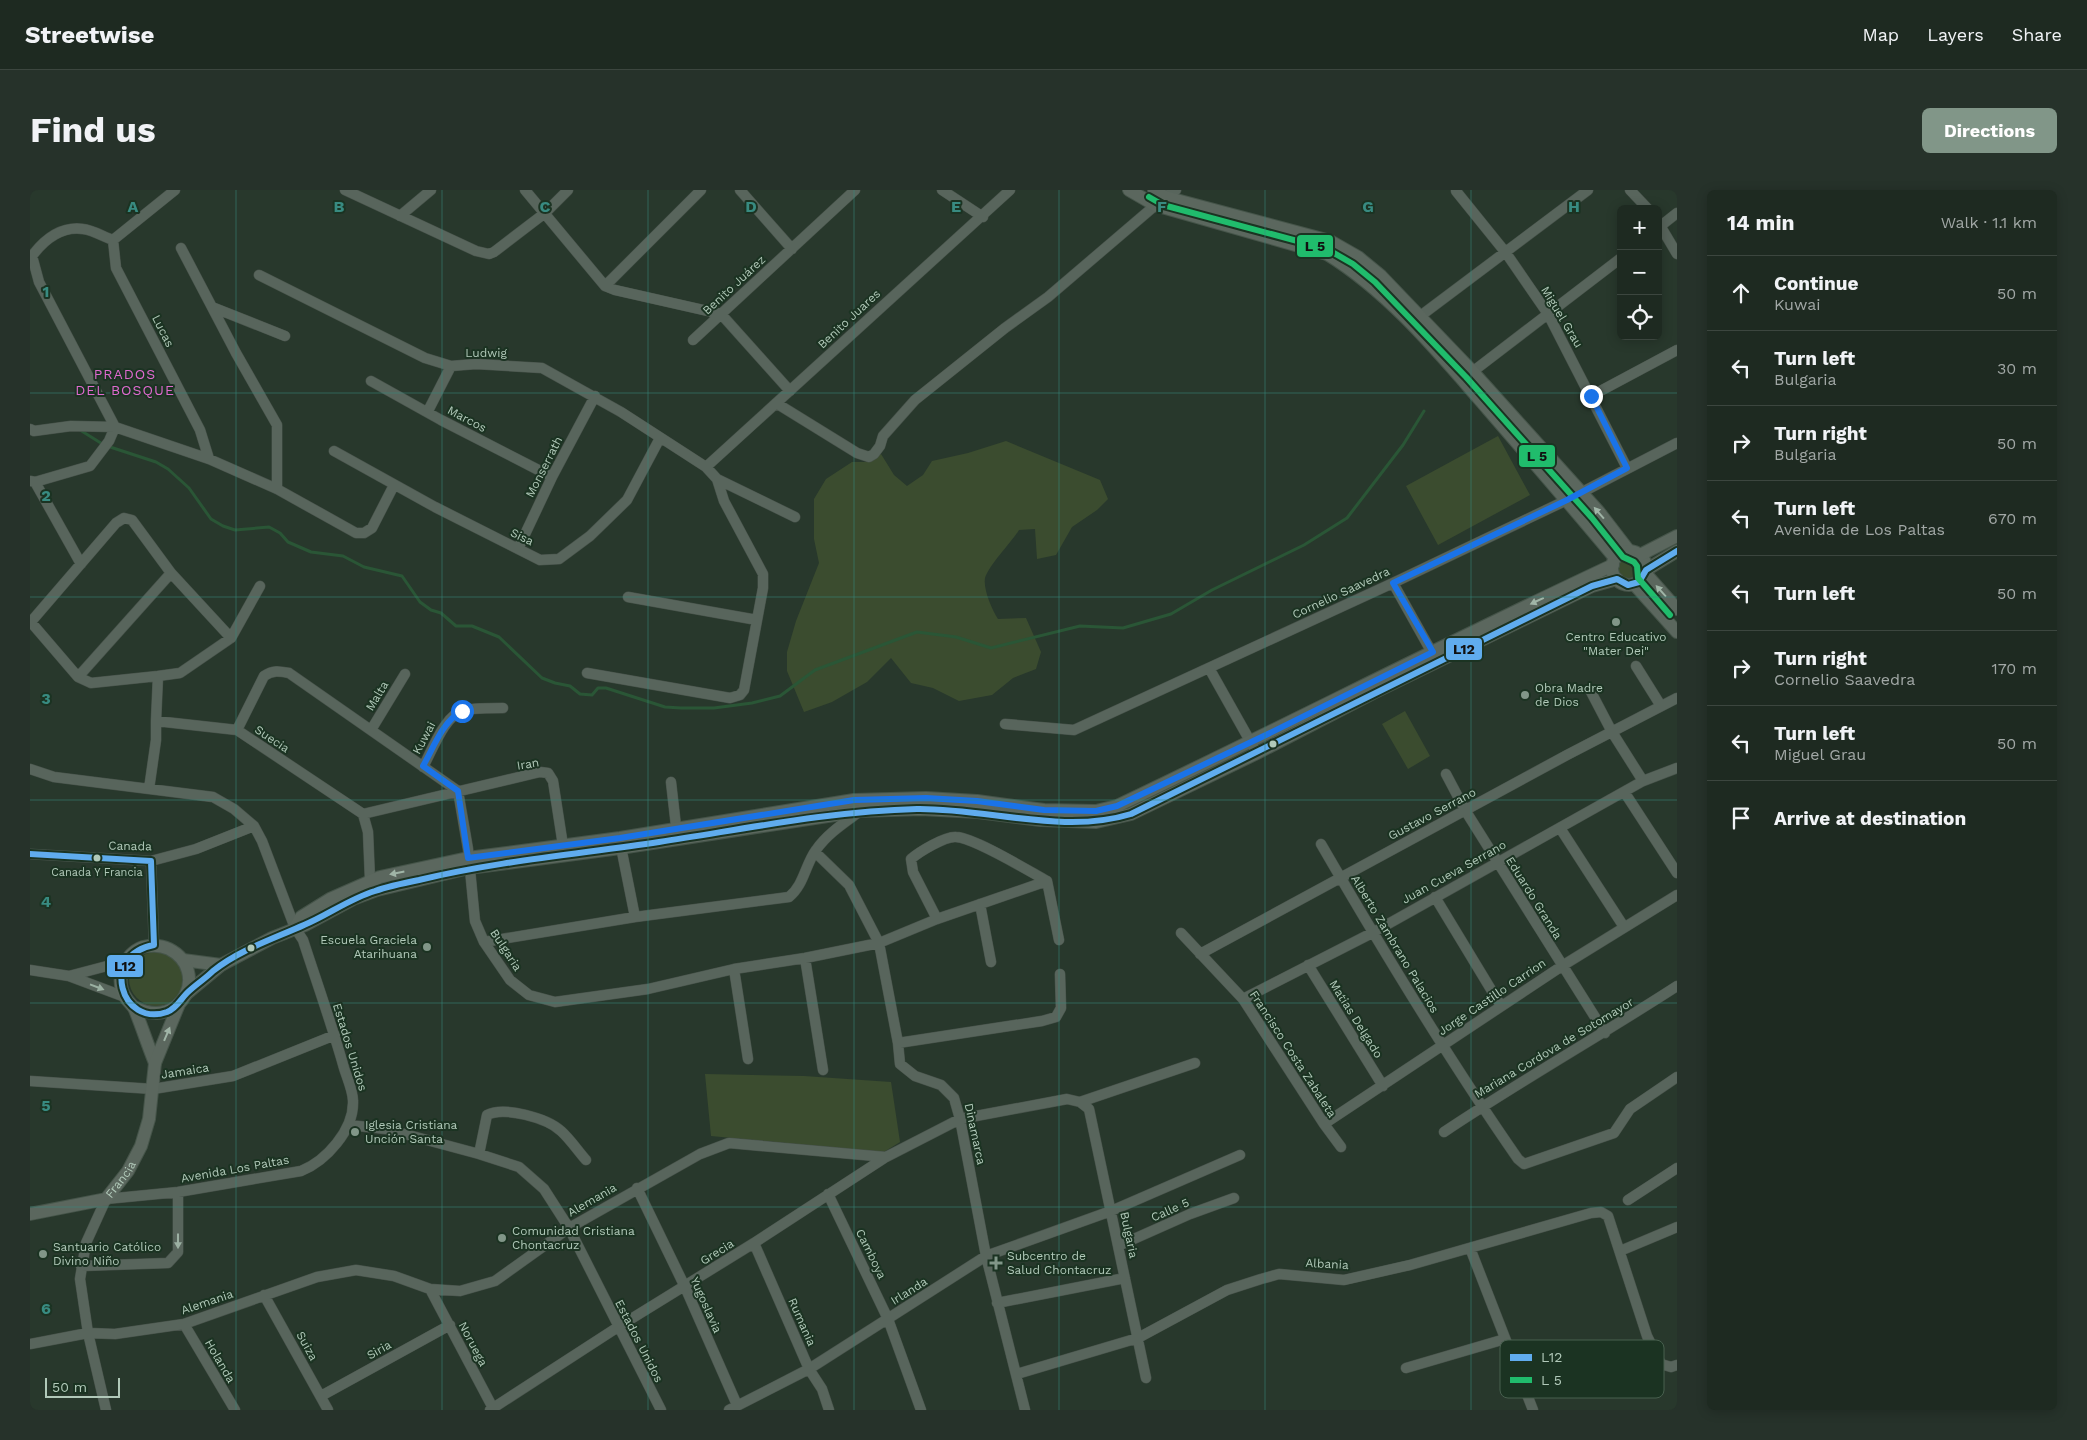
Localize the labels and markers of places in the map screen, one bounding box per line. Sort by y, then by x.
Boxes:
marker: Centro Educativo "Mater Dei" [1610,616,1622,628]
place label: Centro Educativo "Mater Dei" [1566,630,1666,658]
place label: Obra Madre de Dios [1535,681,1603,709]
marker: Obra Madre de Dios [1519,689,1531,701]
unlabelled marker [1268,739,1278,749]
marker: Canada Y Francia [92,853,102,863]
place label: Canada Y Francia [51,866,143,879]
place label: Escuela Graciela Atarihuana [320,933,417,961]
marker: Escuela Graciela Atarihuana [421,941,433,953]
unlabelled marker [246,943,256,953]
place label: Iglesia Cristiana Unción Santa [365,1118,458,1146]
marker: Iglesia Cristiana Unción Santa [349,1126,361,1138]
place label: Comunidad Cristiana Chontacruz [512,1224,635,1252]
marker: Comunidad Cristiana Chontacruz [496,1232,508,1244]
place label: Santuario Católico Divino Niño [53,1240,161,1268]
marker: Santuario Católico Divino Niño [37,1248,49,1260]
place label: Subcentro de Salud Chontacruz [1007,1249,1112,1277]
marker: Subcentro de Salud Chontacruz [989,1256,1003,1270]

